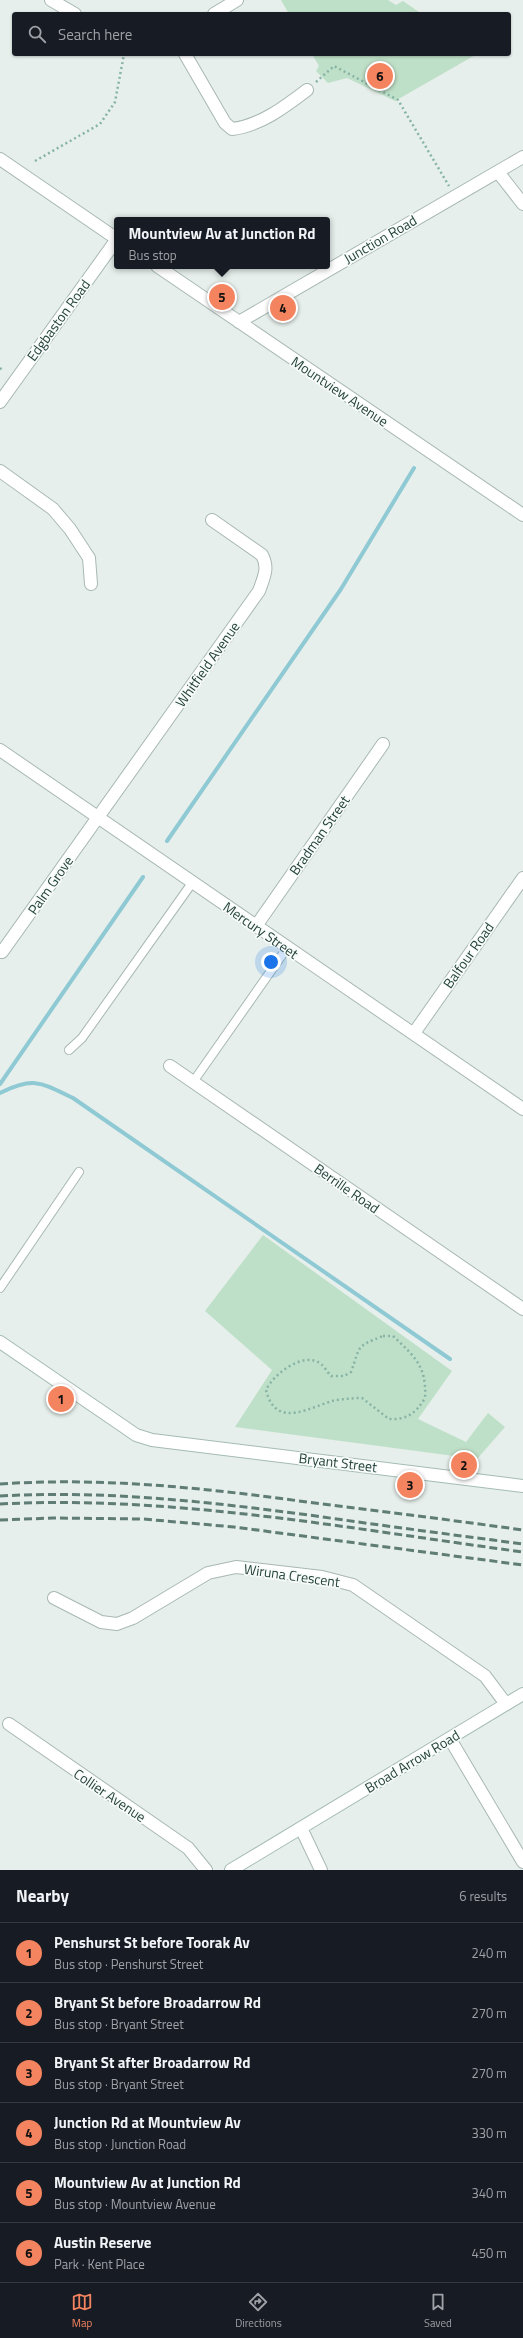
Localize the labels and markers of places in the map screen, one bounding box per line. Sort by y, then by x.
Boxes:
pin: 6 [367,61,393,91]
pin: 5 [209,282,235,312]
pin: 4 [270,293,296,323]
pin: 1 [48,1384,74,1414]
pin: 2 [451,1450,477,1480]
pin: 3 [397,1470,423,1500]

